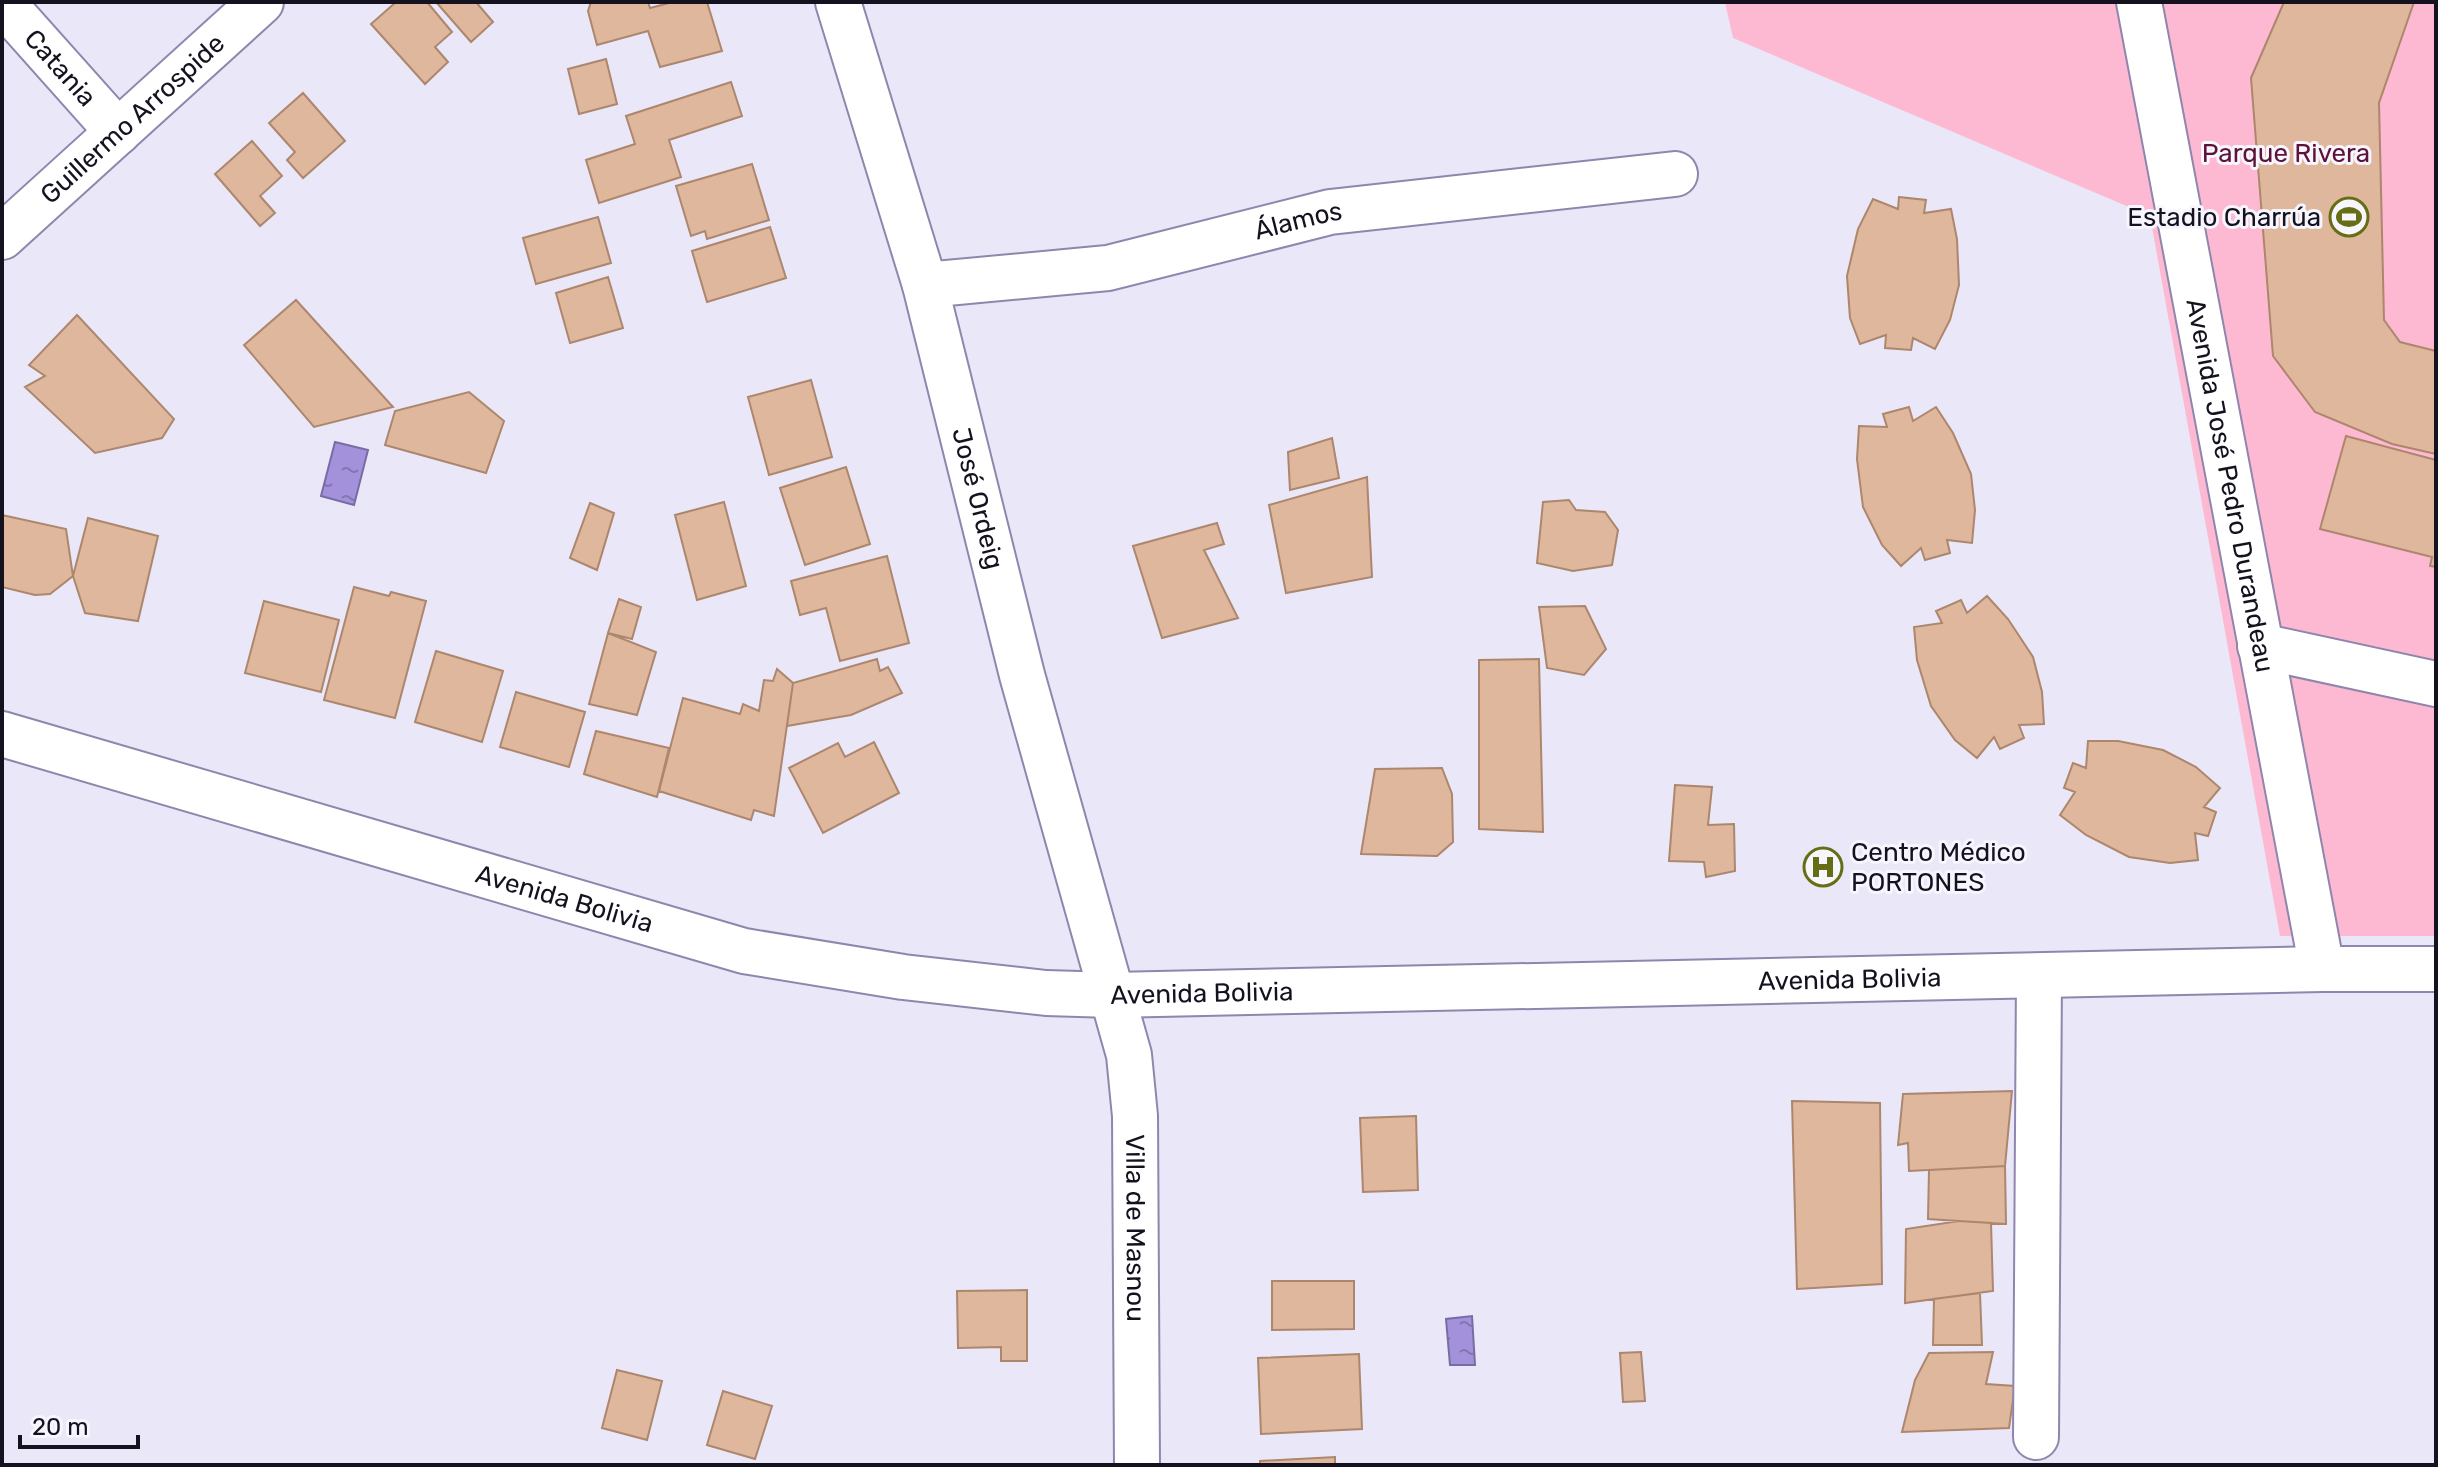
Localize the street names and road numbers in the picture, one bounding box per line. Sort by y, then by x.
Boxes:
street label: Catania [18,23,103,112]
street label: Guillermo Arrospide [34,27,231,210]
street label: Álamos [1251,195,1344,246]
street label: Avenida José Pedro Durandeau [2180,296,2281,675]
street label: José Ordeig [946,424,1011,572]
street label: Avenida Bolivia [472,858,657,939]
street label: Avenida Bolivia [1758,962,1942,997]
street label: Avenida Bolivia [1110,976,1294,1011]
street label: Villa de Masnou [1120,1134,1152,1322]

